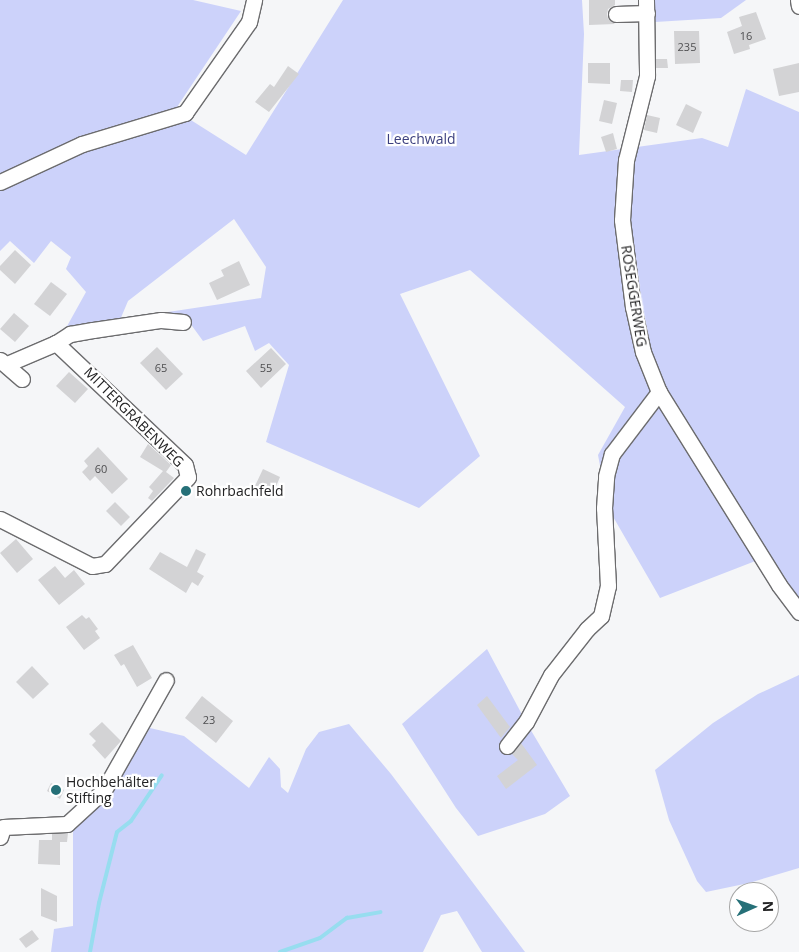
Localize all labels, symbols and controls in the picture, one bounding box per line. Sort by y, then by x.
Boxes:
house number: 16 [740,29,752,43]
house number: 235 [678,40,696,54]
park label: Leechwald [386,131,456,147]
street label: ROSEGGERWEG [618,244,650,348]
house number: 65 [155,361,167,375]
house number: 55 [260,361,272,375]
street label: MITTERGRABENWEG [81,364,187,470]
house number: 60 [95,462,107,476]
place label: Rohrbachfeld [196,483,284,499]
marker: Rohrbachfeld [180,485,192,497]
house number: 23 [203,713,215,727]
place label: Hochbehälter Stifting [66,774,155,806]
marker: Hochbehälter Stifting [50,784,62,796]
north arrow [729,882,779,932]
text: N [759,900,778,913]

